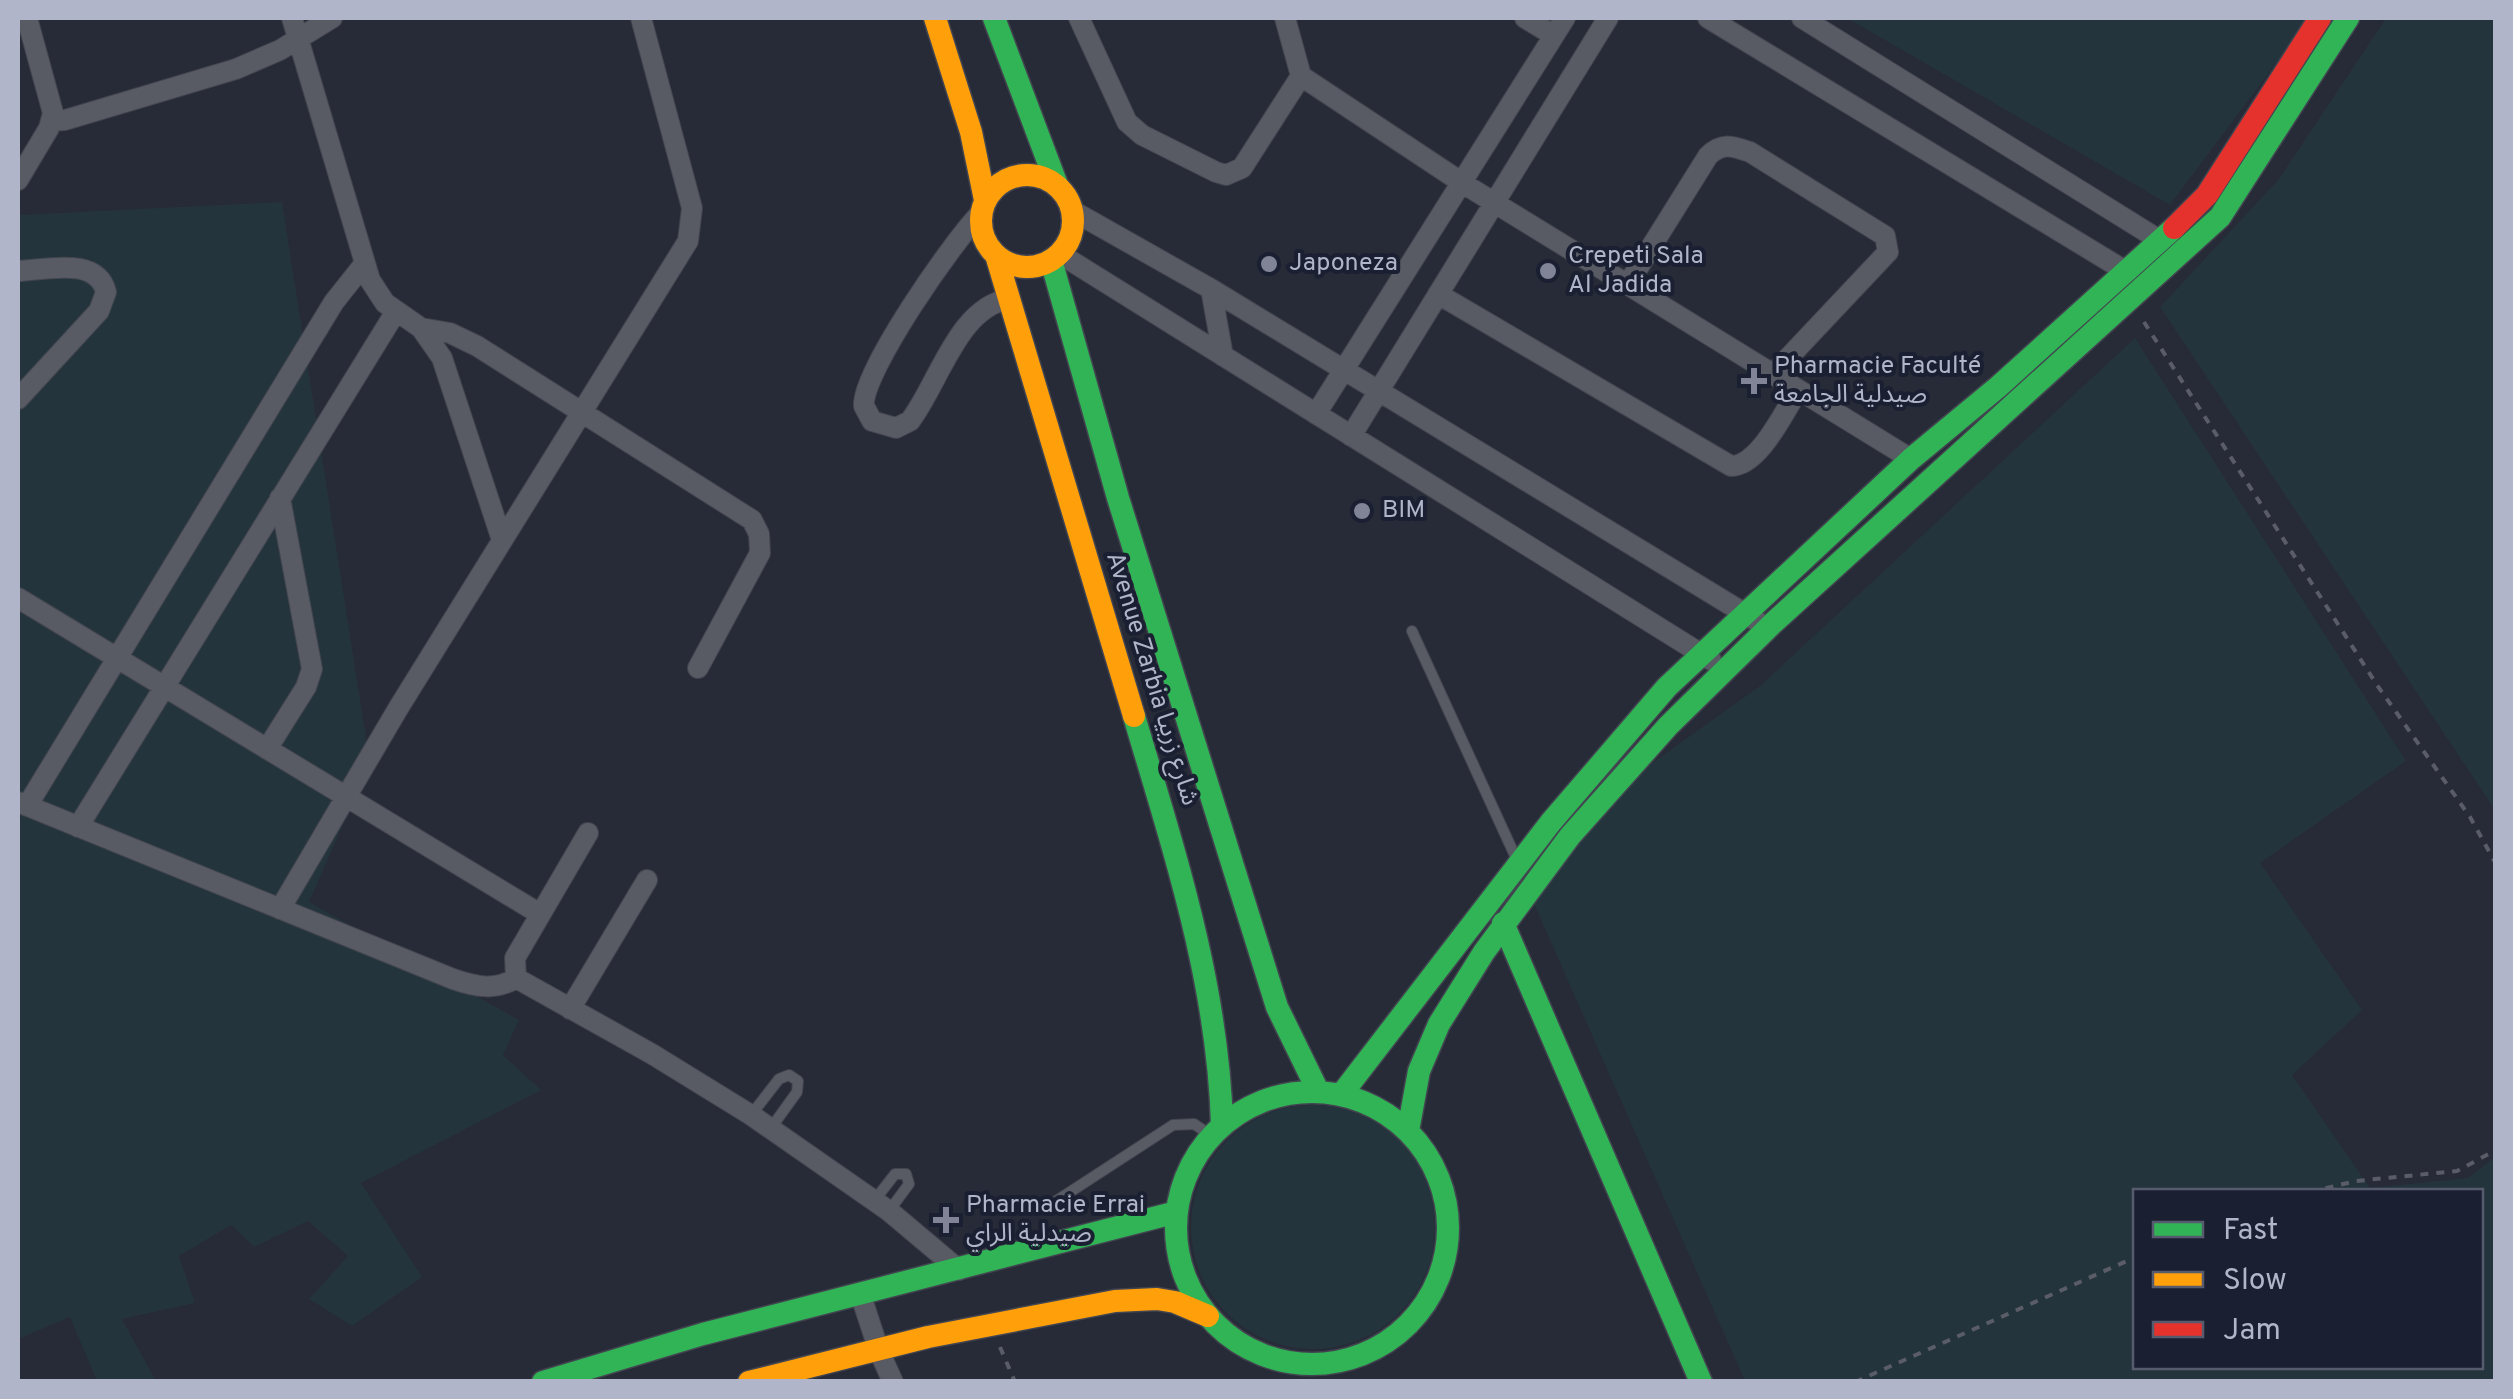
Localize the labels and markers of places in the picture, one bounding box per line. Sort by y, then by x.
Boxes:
place label: Crepeti Sala Al Jadida [1568,241,1704,302]
place label: Japoneza [1289,248,1398,280]
marker: Japoneza [1258,253,1280,275]
marker: Crepeti Sala Al Jadida [1537,260,1559,282]
place label: Pharmacie Faculté صيدلية الجامعة [1774,351,1981,412]
marker: Pharmacie Faculté صيدلية الجامعة [1743,370,1765,392]
place label: BIM [1382,495,1425,527]
marker: BIM [1351,500,1373,522]
place label: Pharmacie Errai صيدلية الراي [966,1190,1145,1252]
marker: Pharmacie Errai صيدلية الراي [935,1209,957,1231]

